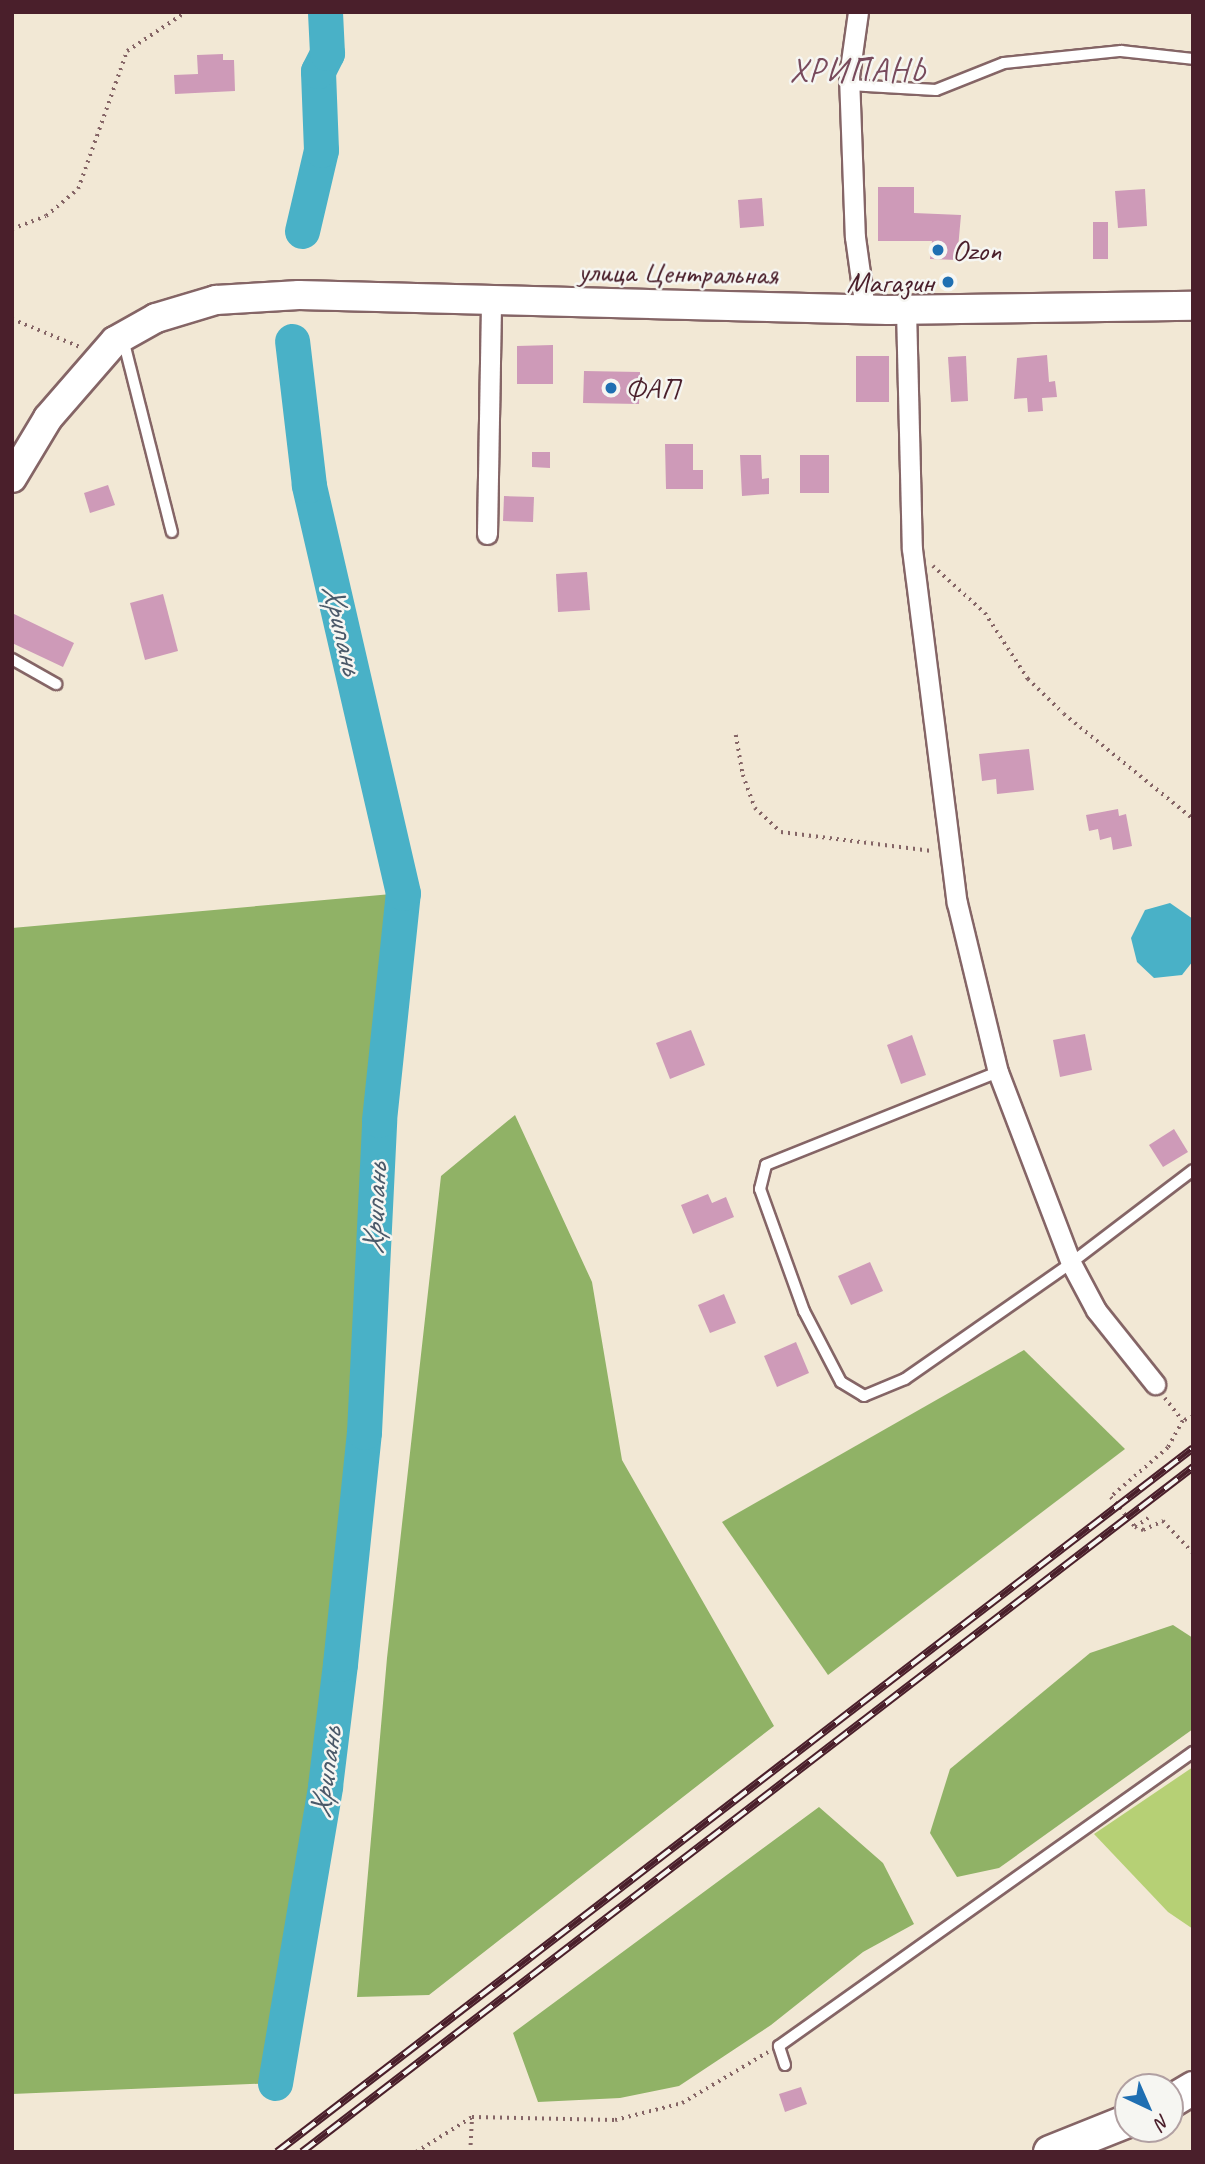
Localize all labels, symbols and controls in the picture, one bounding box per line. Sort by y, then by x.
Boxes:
district label: ХРИПАНЬ [790,51,926,91]
place label: Ozon [952,232,1001,268]
marker: Ozon [930,242,946,258]
street label: улица Центральная [576,253,780,293]
place label: Магазин [847,264,934,300]
marker: Магазин [940,274,956,290]
place label: ФАП [625,370,678,406]
marker: ФАП [603,380,619,396]
water label: Хрипань [313,581,371,677]
water label: Хрипань [353,1163,397,1255]
water label: Хрипань [301,1726,351,1820]
north arrow [1114,2073,1184,2143]
text: N [1150,2109,1175,2134]

